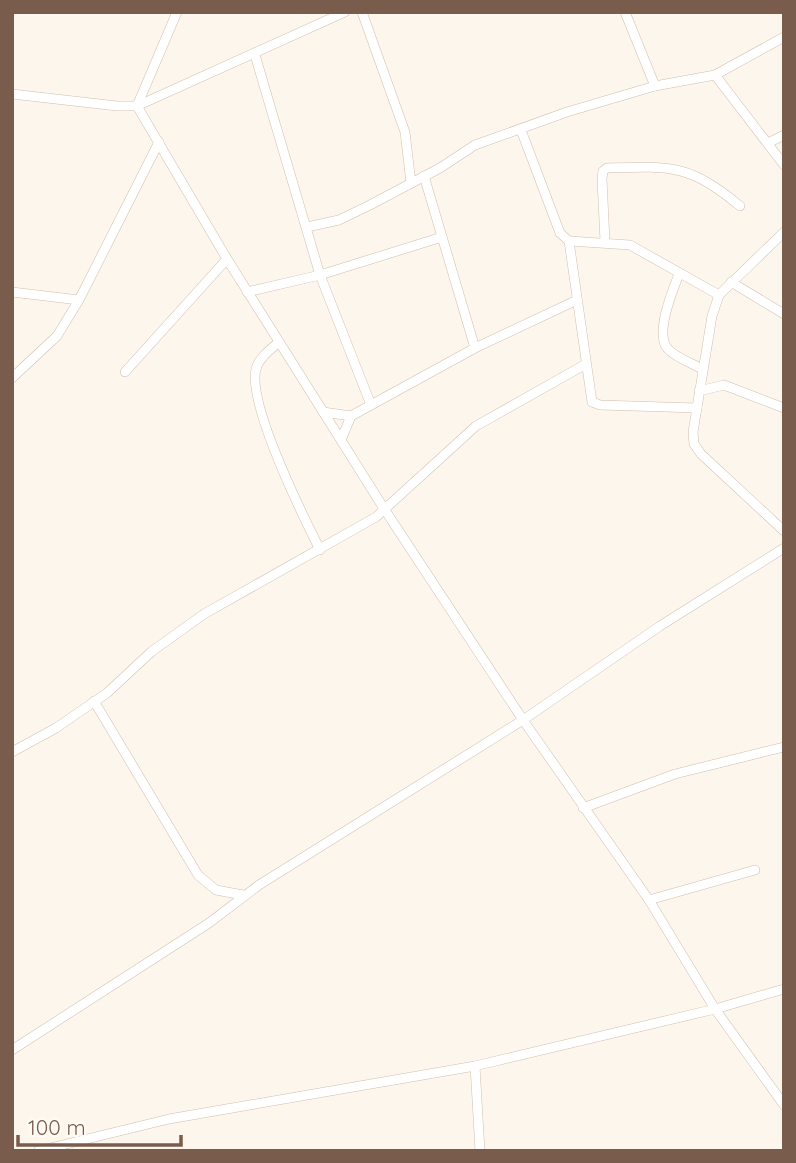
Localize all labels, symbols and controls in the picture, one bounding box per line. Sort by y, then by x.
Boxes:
scale bar [18,1104,180,1148]
text: 100 m [28,1114,86,1140]

